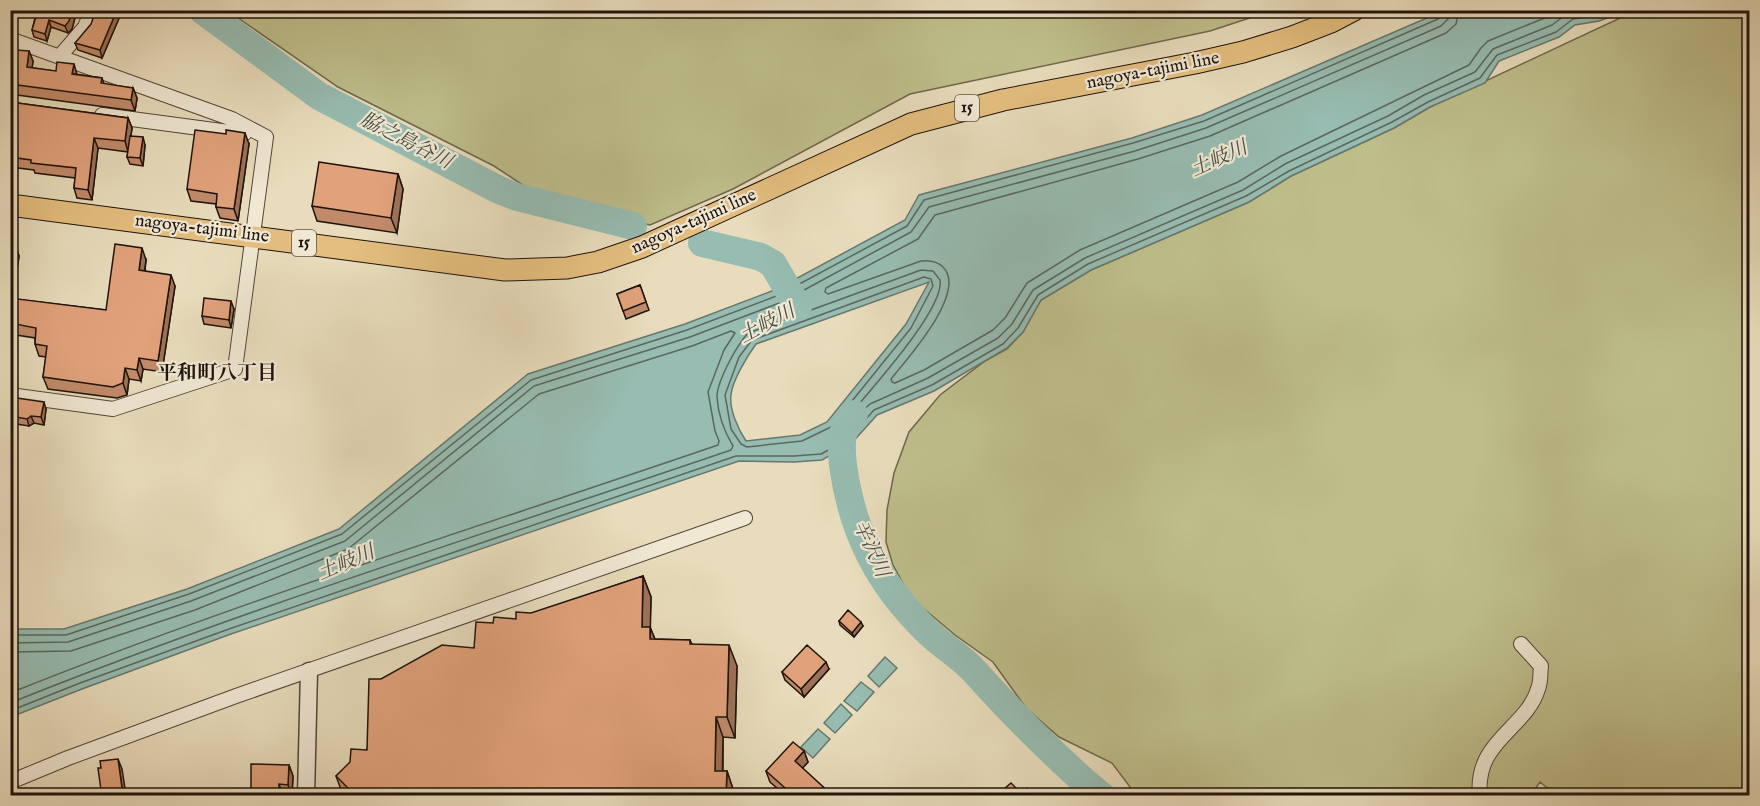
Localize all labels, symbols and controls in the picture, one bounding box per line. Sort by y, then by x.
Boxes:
street label: nagoya-tajimi line [1085,47,1221,95]
road number: 15 [955,95,979,121]
water label: 脇之島谷川 [356,107,458,176]
water label: 土岐川 [1187,135,1253,183]
street label: nagoya-tajimi line [628,184,760,260]
street label: nagoya-tajimi line [134,209,270,249]
road number: 15 [292,230,316,256]
water label: 土岐川 [735,298,801,349]
district label: 平和町八丁目 [157,361,277,386]
water label: 辛沢川 [847,517,895,583]
water label: 土岐川 [314,539,380,586]

